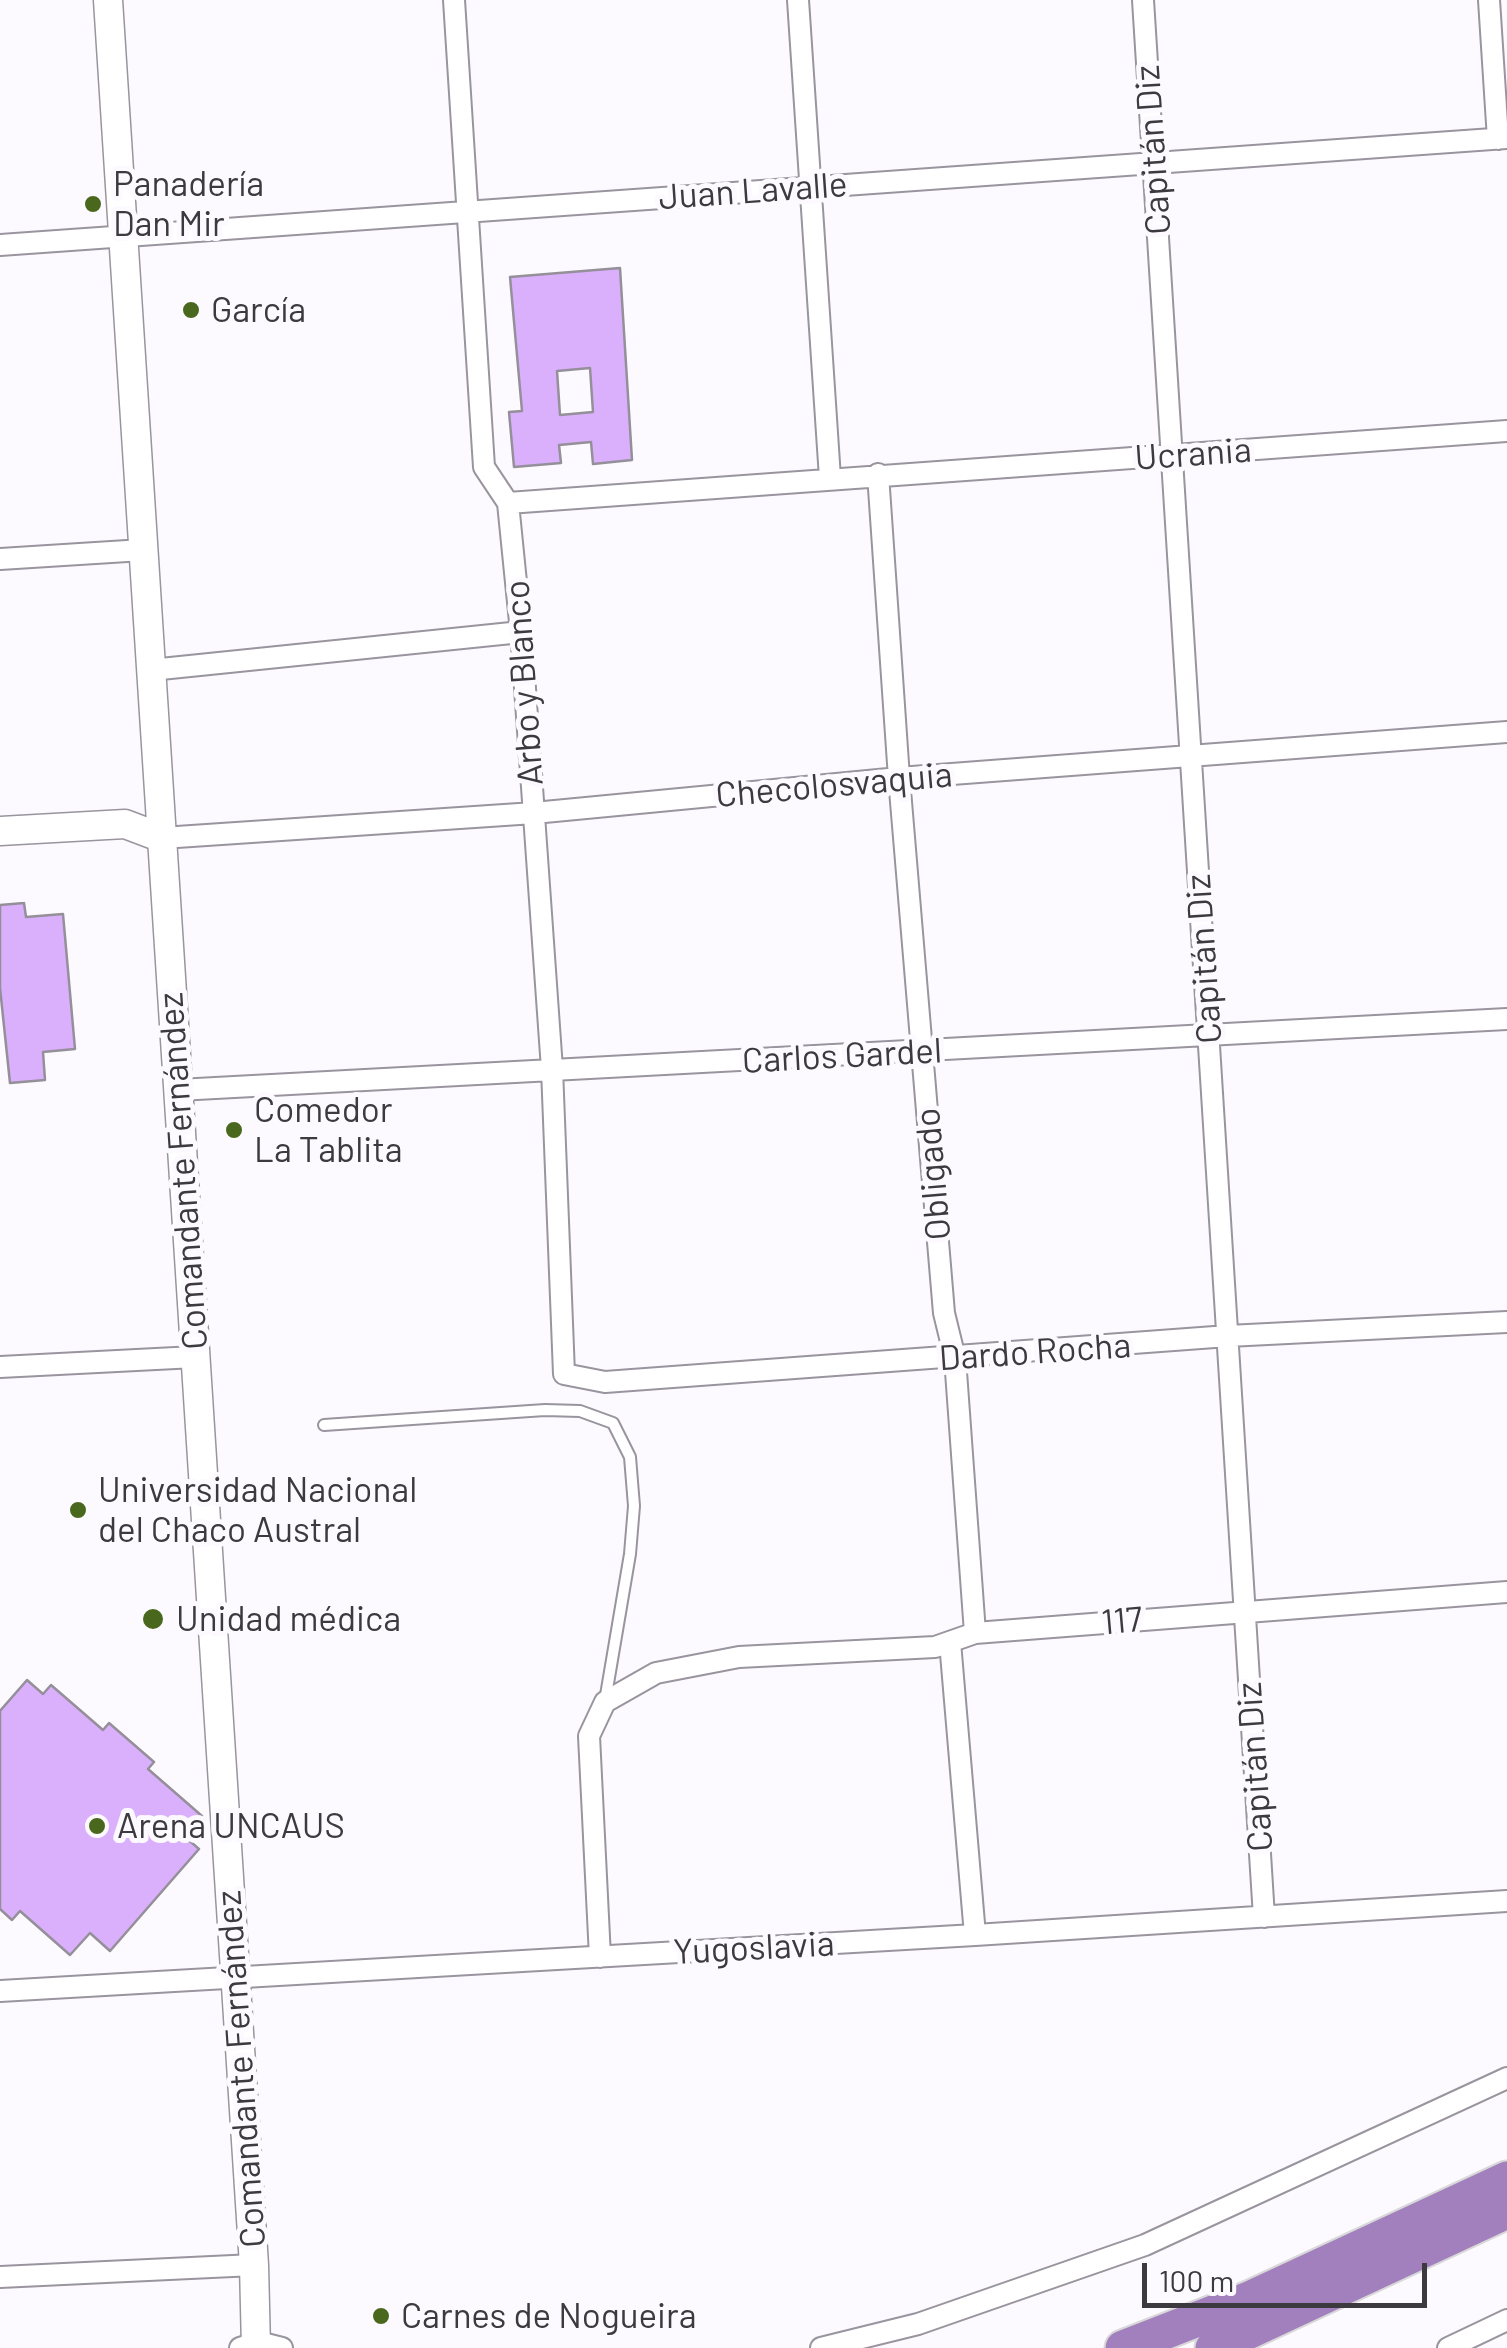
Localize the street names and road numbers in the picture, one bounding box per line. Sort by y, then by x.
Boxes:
street label: Capitán Diz [1126,64,1180,236]
street label: Juan Lavalle [657,163,849,219]
street label: Ucrania [1133,429,1253,479]
street label: Arbo y Blanco [496,579,552,787]
street label: Checolosvaquia [714,754,954,816]
street label: Capitán Diz [1177,873,1231,1045]
street label: Comandante Fernández [150,991,216,1351]
street label: Carlos Gardel [741,1030,943,1082]
street label: Obligado [906,1106,960,1242]
street label: Dardo Rocha [938,1324,1132,1380]
street label: 117 [1100,1598,1144,1644]
street label: Capitán Diz [1228,1681,1282,1853]
street label: Comandante Fernández [208,1889,274,2249]
street label: Yugoslavia [672,1923,836,1973]

